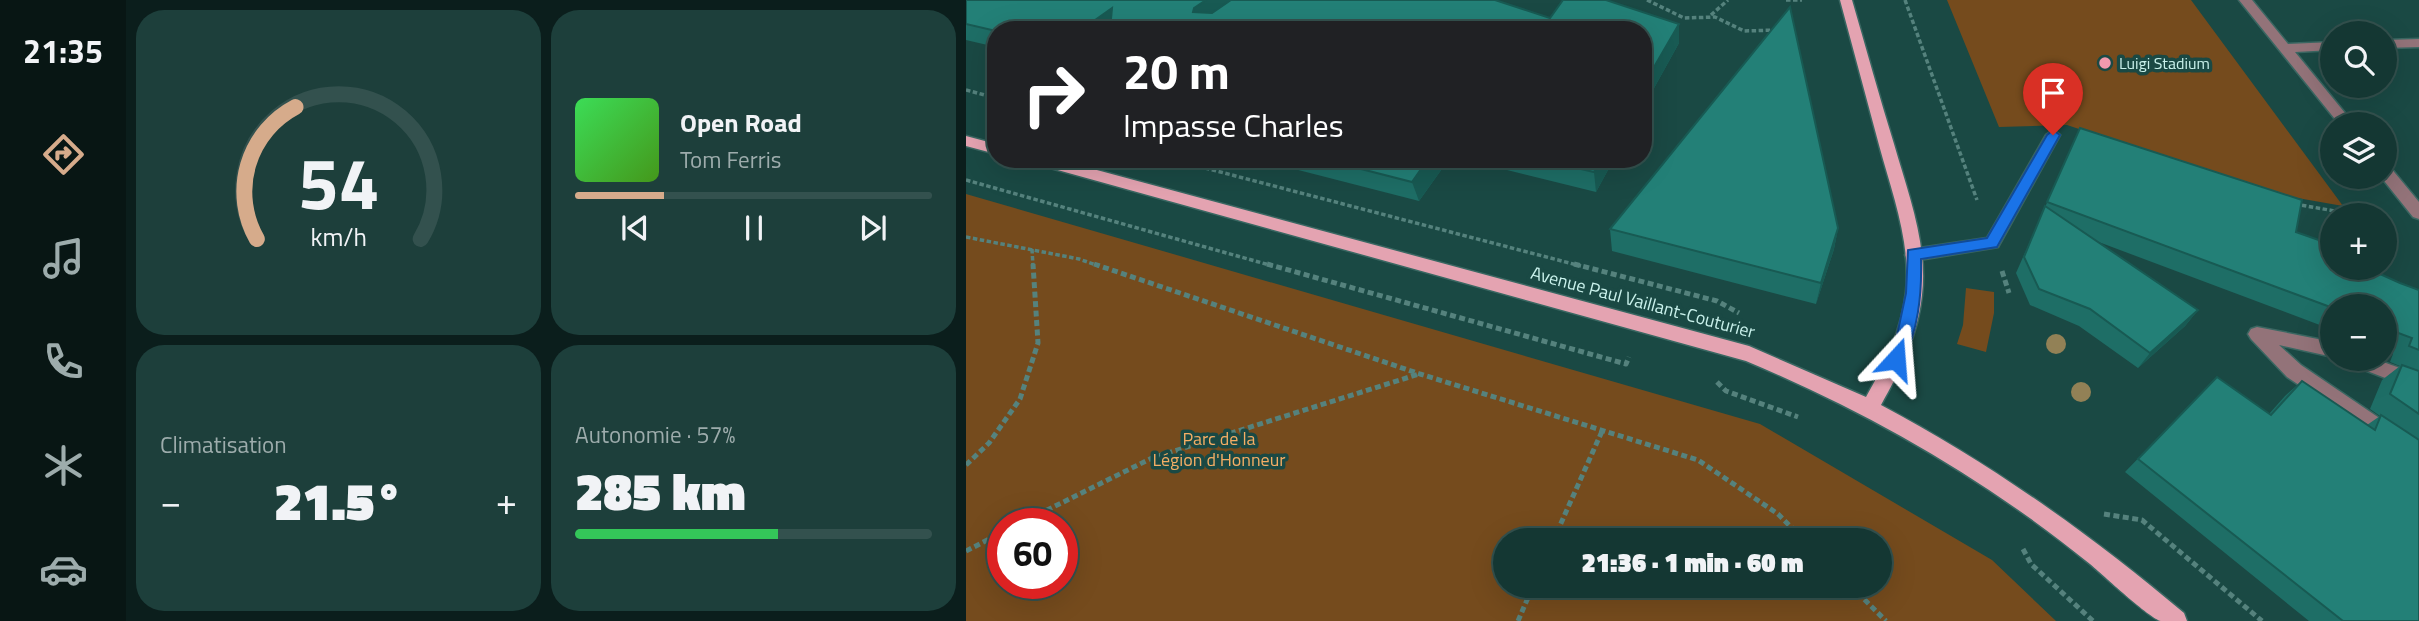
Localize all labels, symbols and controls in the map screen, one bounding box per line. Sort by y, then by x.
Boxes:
map controls [2320,21,2397,371]
button: search [2320,21,2397,98]
text: 21:35 [23,27,103,75]
text: 20 m [1123,33,1230,108]
icon: right [1008,49,1099,140]
place label: Luigi Stadium [2119,51,2210,75]
marker: Luigi Stadium [2097,55,2113,71]
pin [2023,63,2083,135]
icon: arrive [2034,74,2072,112]
text: Impasse Charles [1123,101,1344,149]
text: Open Road [680,103,802,142]
button: layers [2320,112,2397,189]
text: 54 [298,127,379,237]
icon: directions [39,130,88,179]
text: Tom Ferris [680,142,781,177]
button: + [2320,203,2397,280]
icon: previous [616,209,654,247]
icon: pause [735,209,773,247]
icon: next [854,209,892,247]
text: km/h [310,218,367,256]
icon: music [39,234,88,283]
street label: Avenue Paul Vaillant-Couturier [1528,259,1758,345]
button: − [2320,294,2397,371]
position arrow [1859,322,1933,396]
icon: phone [39,337,88,386]
text: Autonomie · 57% [575,417,735,452]
park label: Parc de la Légion d'Honneur [1153,425,1285,473]
text: Climatisation [160,427,287,462]
icon: climate [39,441,88,490]
text: 285 km [575,451,746,530]
text: 21.5° [274,461,403,540]
text: − [160,472,181,530]
text: + [496,472,517,530]
speed limit sign: 60 [987,508,1078,599]
text: 21:36 · 1 min · 60 m [1582,543,1804,582]
icon: car [39,545,88,594]

